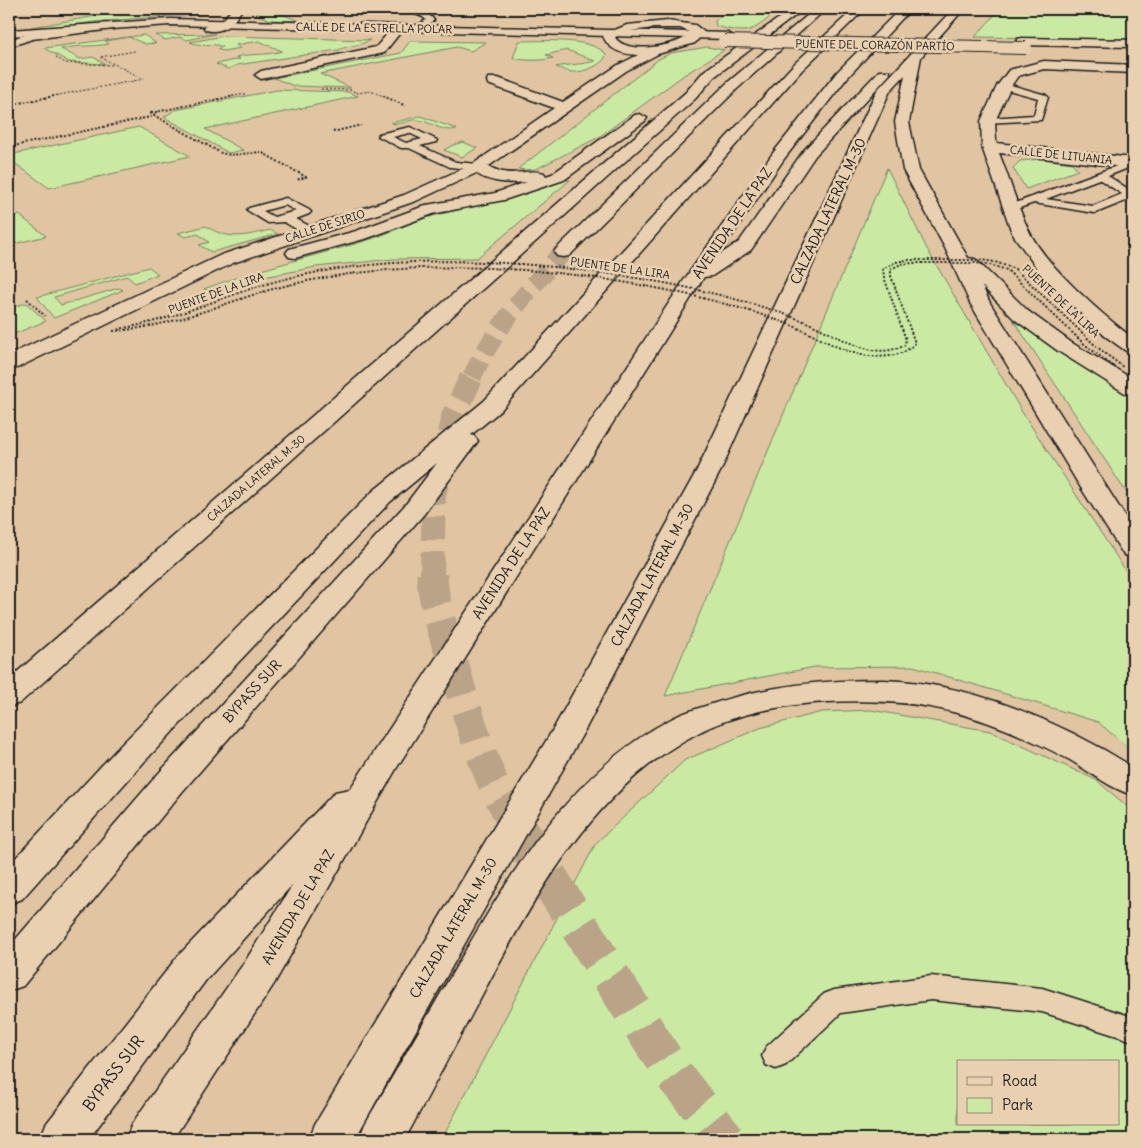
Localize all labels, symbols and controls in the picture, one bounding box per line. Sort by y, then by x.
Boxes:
street label: CALLE DE LA ESTRELLA POLAR [296,20,452,36]
street label: PUENTE DEL CORAZÓN PARTÍO [795,36,955,53]
street label: CALZADA LATERAL M-30 [786,135,870,287]
street label: CALLE DE LITUANIA [1009,143,1113,167]
street label: AVENIDA DE LA PAZ [688,164,776,282]
street label: CALLE DE SIRIO [283,206,367,246]
street label: PUENTE DE LA LIRA [569,254,671,282]
street label: PUENTE DE LA LIRA [1020,262,1102,340]
street label: PUENTE DE LA LIRA [166,269,266,317]
street label: CALZADA LATERAL M-30 [204,432,308,524]
street label: CALZADA LATERAL M-30 [607,500,697,650]
street label: AVENIDA DE LA PAZ [468,504,554,622]
street label: BYPASS SUR [219,656,285,726]
street label: AVENIDA DE LA PAZ [258,846,338,968]
street label: CALZADA LATERAL M-30 [405,854,501,1002]
street label: BYPASS SUR [78,1031,148,1115]
legend [957,1060,1120,1126]
text: Road [1002,1071,1037,1090]
text: Park [1002,1095,1033,1114]

